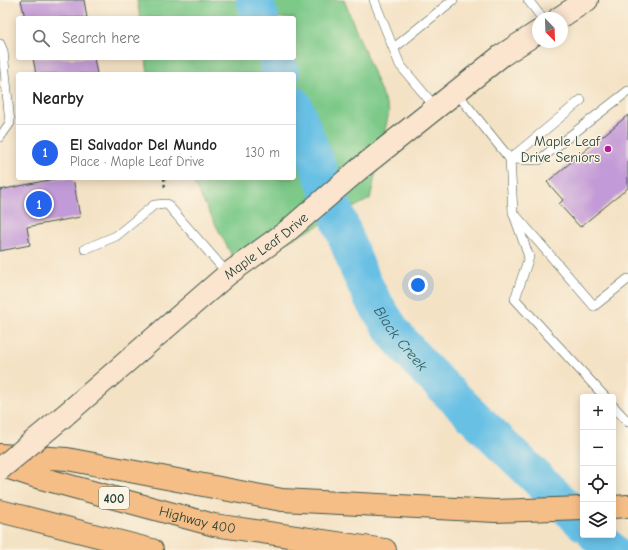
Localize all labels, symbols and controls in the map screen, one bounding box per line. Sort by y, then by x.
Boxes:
north arrow [532,12,568,48]
search box [16,16,296,60]
icon: search [30,27,52,49]
text: Search here [62,29,140,47]
text: Nearby [32,89,83,108]
place label: Maple Leaf Drive Seniors [521,133,601,166]
text: El Salvador Del Mundo [70,136,217,154]
marker: Maple Leaf Drive Seniors [603,144,613,154]
text: 1 [42,145,48,160]
text: 130 m [245,145,280,160]
text: Place · Maple Leaf Drive [70,154,204,169]
pin: 1 [26,189,52,219]
street label: Maple Leaf Drive [221,209,312,283]
your location [408,275,428,295]
water label: Black Creek [370,303,432,375]
map controls [580,394,616,538]
button: + [580,394,616,430]
button: − [580,430,616,466]
button: locate [580,466,616,502]
road number: 400 [99,487,129,509]
street label: Highway 400 [157,502,237,537]
button: layers [580,502,616,538]

